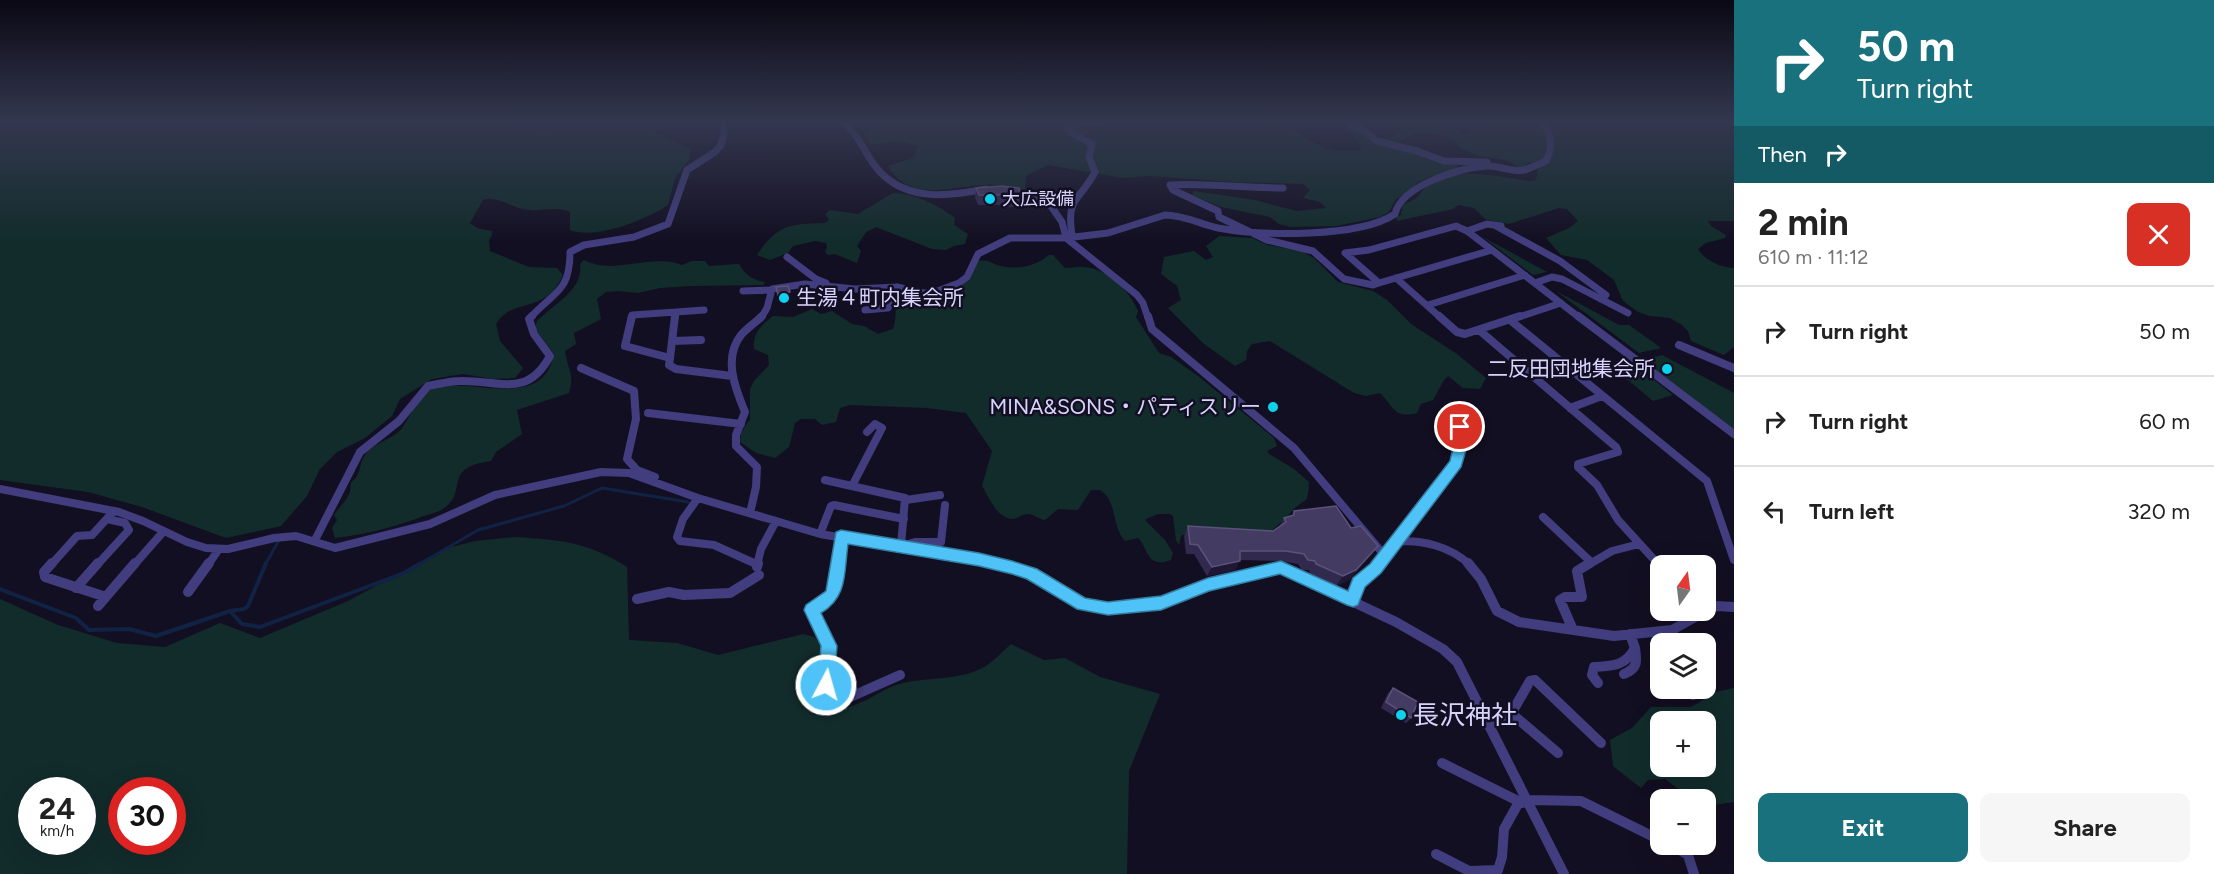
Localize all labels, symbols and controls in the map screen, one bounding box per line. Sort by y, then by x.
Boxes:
text: 50 m [1857,21,1955,72]
icon: right [1758,24,1836,102]
text: Turn right [1857,72,1973,105]
icon: right [1819,138,1852,171]
text: Then [1758,141,1807,168]
place label: 大広設備 [1002,188,1074,210]
marker: 大広設備 [983,192,997,206]
text: 2 min [1758,201,1849,244]
button: close [2127,203,2190,266]
text: 610 m · 11:12 [1758,245,1868,269]
place label: 生湯４町内集会所 [796,285,964,310]
marker: 生湯４町内集会所 [777,291,791,305]
icon: right [1758,315,1791,348]
text: Turn right [1809,318,1908,345]
text: 50 m [2139,318,2190,345]
place label: 二反田団地集会所 [1487,356,1655,381]
marker: 二反田団地集会所 [1660,362,1674,376]
place label: MINA&SONS・パティスリー [989,394,1261,419]
marker: MINA&SONS・パティスリー [1266,400,1280,414]
pin [1434,401,1485,452]
icon: right [1758,405,1791,438]
text: Turn right [1809,408,1908,435]
text: 60 m [2139,408,2190,435]
icon: arrive [1443,410,1476,443]
icon: left [1758,495,1791,528]
text: Turn left [1809,498,1895,525]
text: 320 m [2127,498,2190,525]
north arrow [1650,555,1716,621]
map controls [1650,555,1716,855]
button: layers [1650,633,1716,699]
position arrow [794,653,858,717]
place label: 長沢神社 [1413,699,1517,731]
marker: 長沢神社 [1394,708,1408,722]
button: + [1650,711,1716,777]
speed limit sign: 30 [108,777,186,855]
button: − [1650,789,1716,855]
text: 24 [39,790,75,827]
button: Exit [1758,793,1968,862]
button: Share [1980,793,2190,862]
text: km/h [40,822,74,840]

